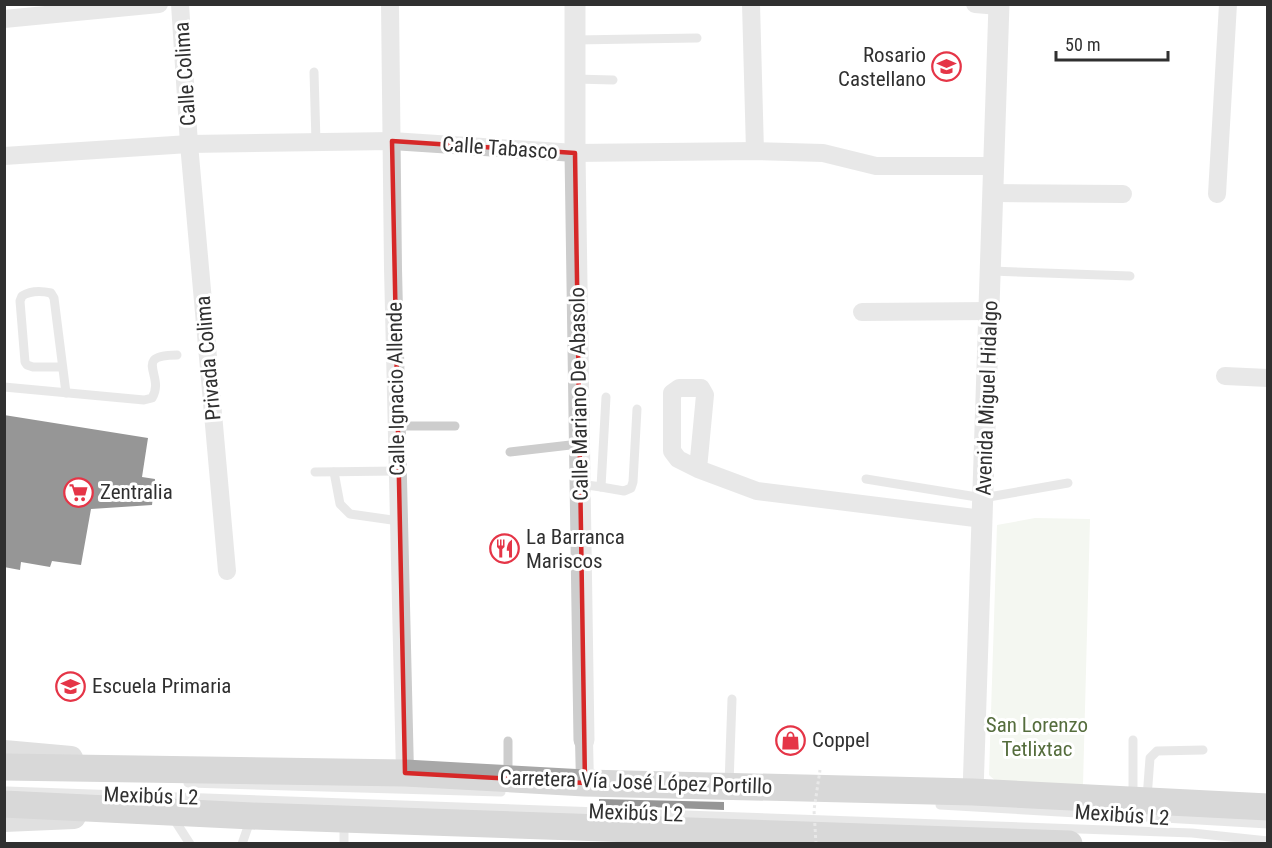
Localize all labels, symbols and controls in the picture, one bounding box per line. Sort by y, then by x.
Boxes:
street label: Calle Colima [169,21,201,127]
scale bar [1056,24,1168,62]
text: 50 m [1065,34,1100,55]
place label: Rosario Castellano [838,43,926,91]
school or university icon: Rosario Castellano [931,51,963,83]
street label: Calle Tabasco [441,132,559,164]
street label: Calle Mariano De Abasolo [565,287,593,501]
street label: Privada Colima [191,295,225,421]
street label: Avenida Miguel Hidalgo [972,300,1002,496]
street label: Calle Ignacio Allende [382,302,410,476]
supermarket icon: Zentralia [63,476,95,508]
place label: Zentralia [100,480,173,504]
place label: La Barranca Mariscos [526,525,625,573]
restaurant icon: La Barranca Mariscos [489,533,521,565]
school or university icon: Escuela Primaria [55,670,87,702]
place label: Escuela Primaria [92,674,231,698]
park label: San Lorenzo Tetlixtac [986,713,1088,761]
shop icon: Coppel [775,724,807,756]
place label: Coppel [812,728,870,752]
street label: Carretera Vía José López Portillo [499,765,773,799]
street label: Mexibús L2 [103,782,199,810]
street label: Mexibús L2 [588,799,684,827]
street label: Mexibús L2 [1074,800,1170,830]

